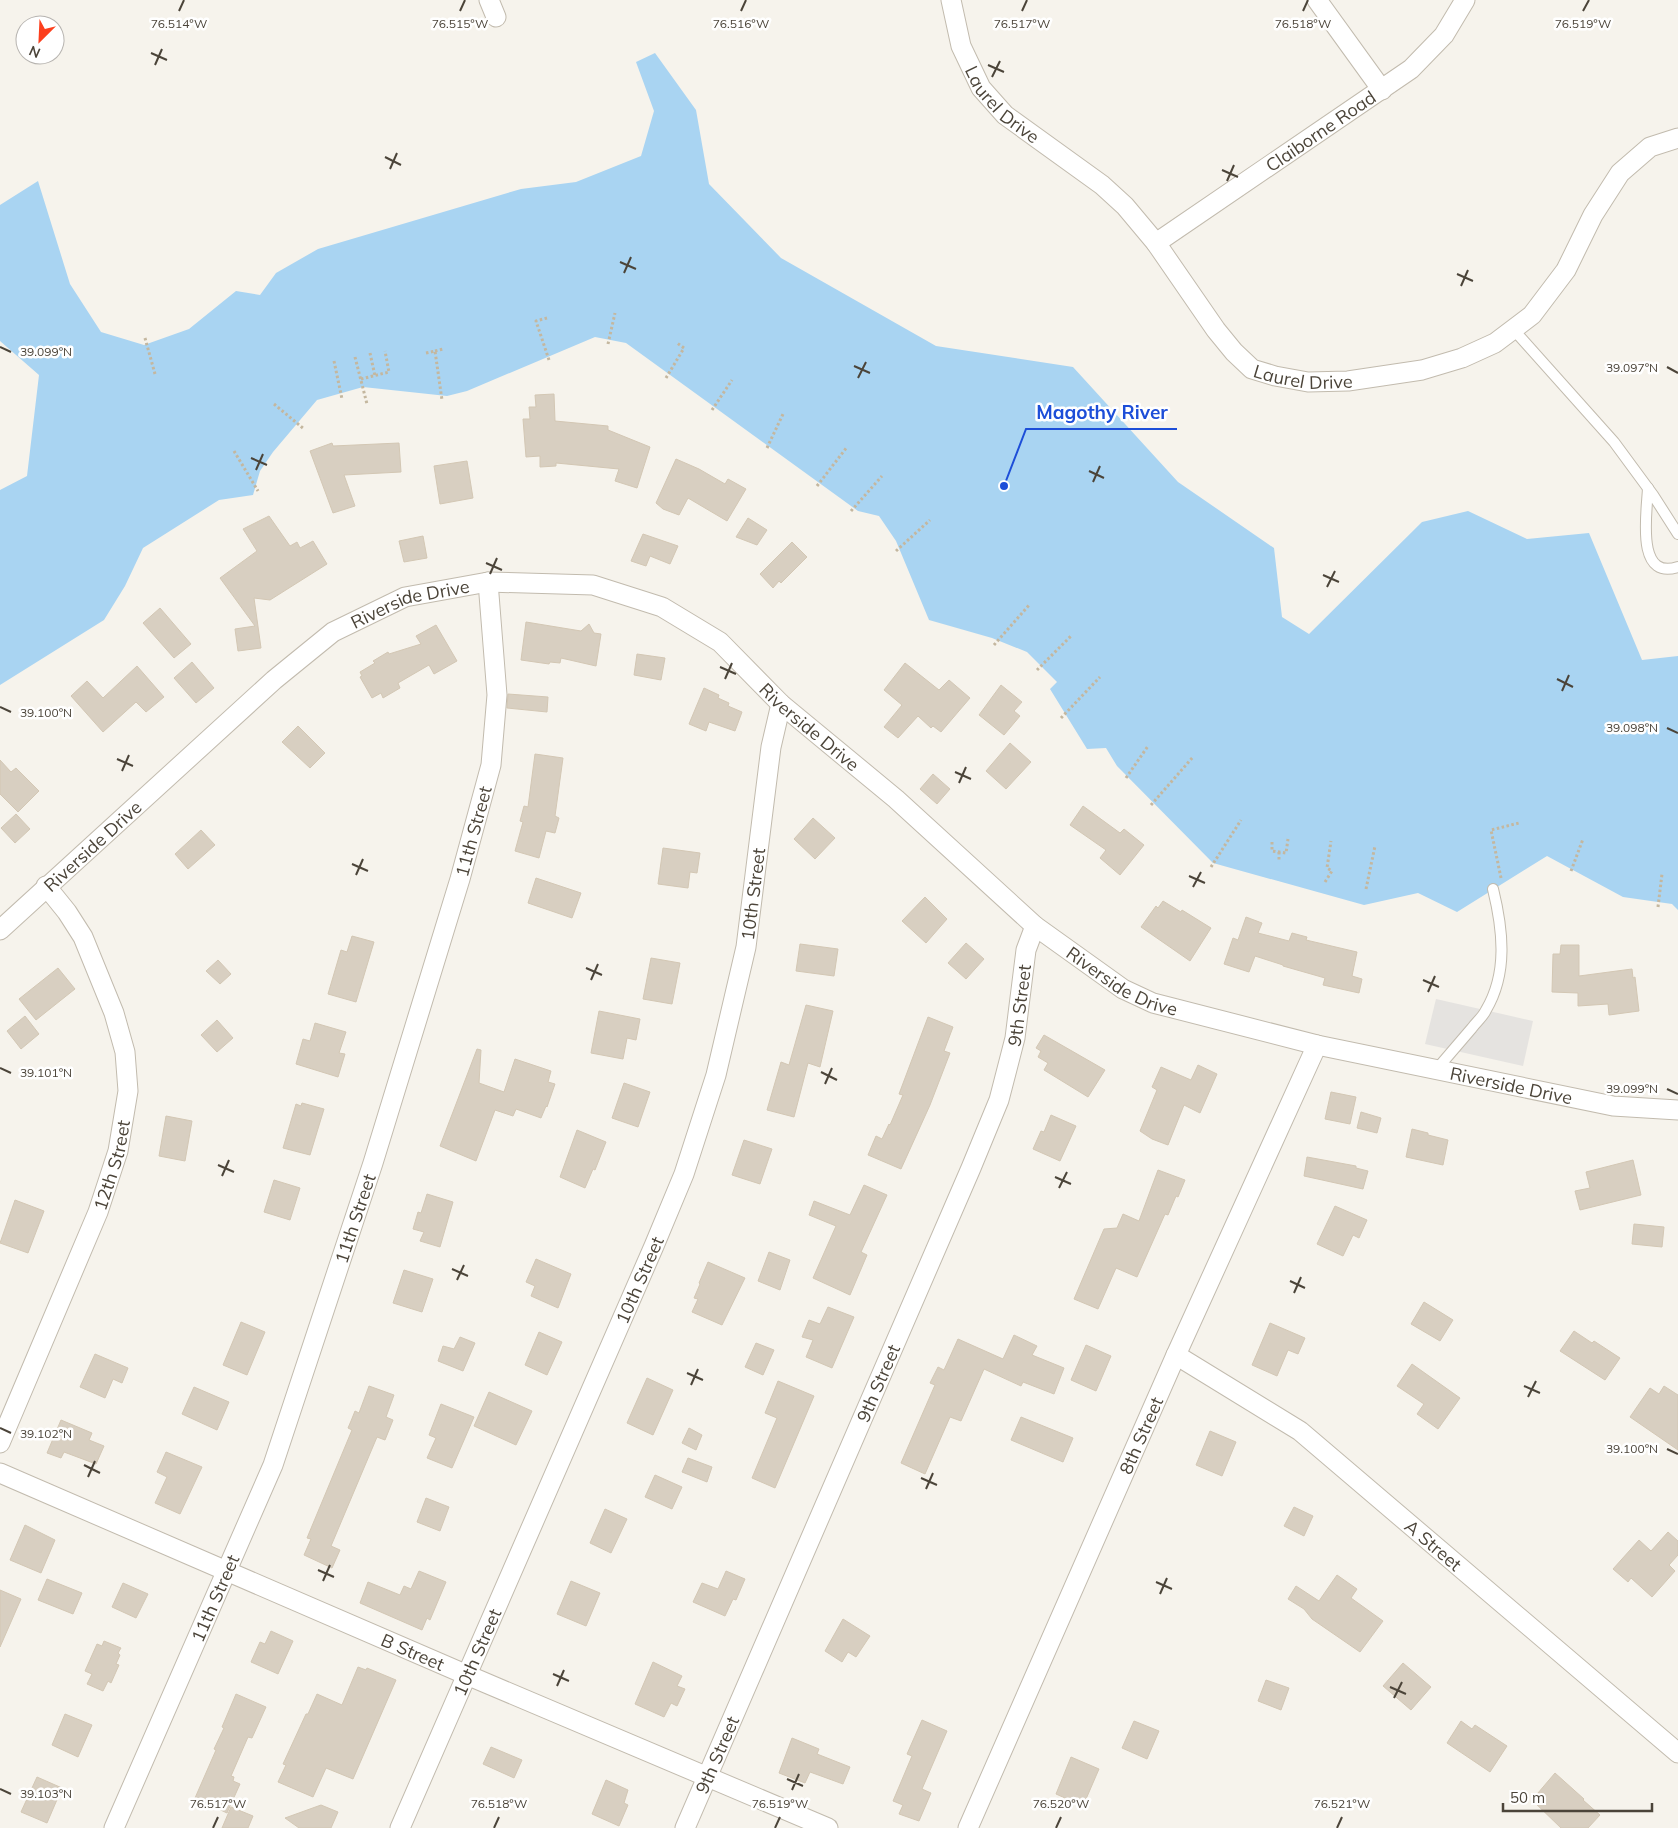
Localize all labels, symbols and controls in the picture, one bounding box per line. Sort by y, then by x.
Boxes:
north arrow [15,15,65,65]
text: 76.514°W [151,16,207,31]
text: 76.515°W [432,16,488,31]
text: 76.516°W [713,16,769,31]
text: 76.517°W [994,16,1050,31]
text: 76.518°W [1275,16,1331,31]
text: 76.519°W [1555,16,1611,31]
text: N [26,42,43,62]
street label: Laurel Drive [961,62,1044,148]
street label: Claiborne Road [1261,85,1380,177]
text: 39.099°N [20,344,72,359]
street label: Laurel Drive [1251,359,1353,394]
text: 39.097°N [1606,360,1658,375]
callout: Magothy River [1026,395,1177,429]
text: Magothy River [1036,400,1168,424]
street label: Riverside Drive [347,574,471,633]
street label: Riverside Drive [755,678,864,776]
text: 39.100°N [20,705,72,720]
text: 39.098°N [1606,720,1658,735]
street label: 11th Street [450,783,496,879]
street label: Riverside Drive [39,795,146,896]
street label: 10th Street [735,846,770,942]
street label: Riverside Drive [1062,941,1180,1020]
street label: 9th Street [1002,963,1036,1049]
street label: Riverside Drive [1448,1061,1575,1109]
text: 39.101°N [20,1065,72,1080]
text: 39.099°N [1606,1081,1658,1096]
street label: 12th Street [88,1118,135,1213]
street label: 11th Street [329,1171,380,1266]
street label: 10th Street [610,1233,668,1327]
street label: 9th Street [851,1341,905,1425]
street label: 8th Street [1114,1393,1168,1478]
text: 39.102°N [20,1426,72,1441]
text: 39.100°N [1606,1441,1658,1456]
street label: A Street [1400,1514,1467,1576]
street label: 11th Street [186,1551,244,1645]
street label: 10th Street [448,1605,506,1699]
street label: B Street [378,1628,448,1675]
street label: 9th Street [690,1712,744,1797]
scale bar [1503,1780,1652,1812]
text: 39.103°N [20,1786,72,1801]
text: 50 m [1510,1788,1545,1807]
text: 76.517°W [190,1796,246,1811]
text: 76.518°W [471,1796,527,1811]
text: 76.519°W [752,1796,808,1811]
text: 76.520°W [1033,1796,1089,1811]
text: 76.521°W [1314,1796,1370,1811]

